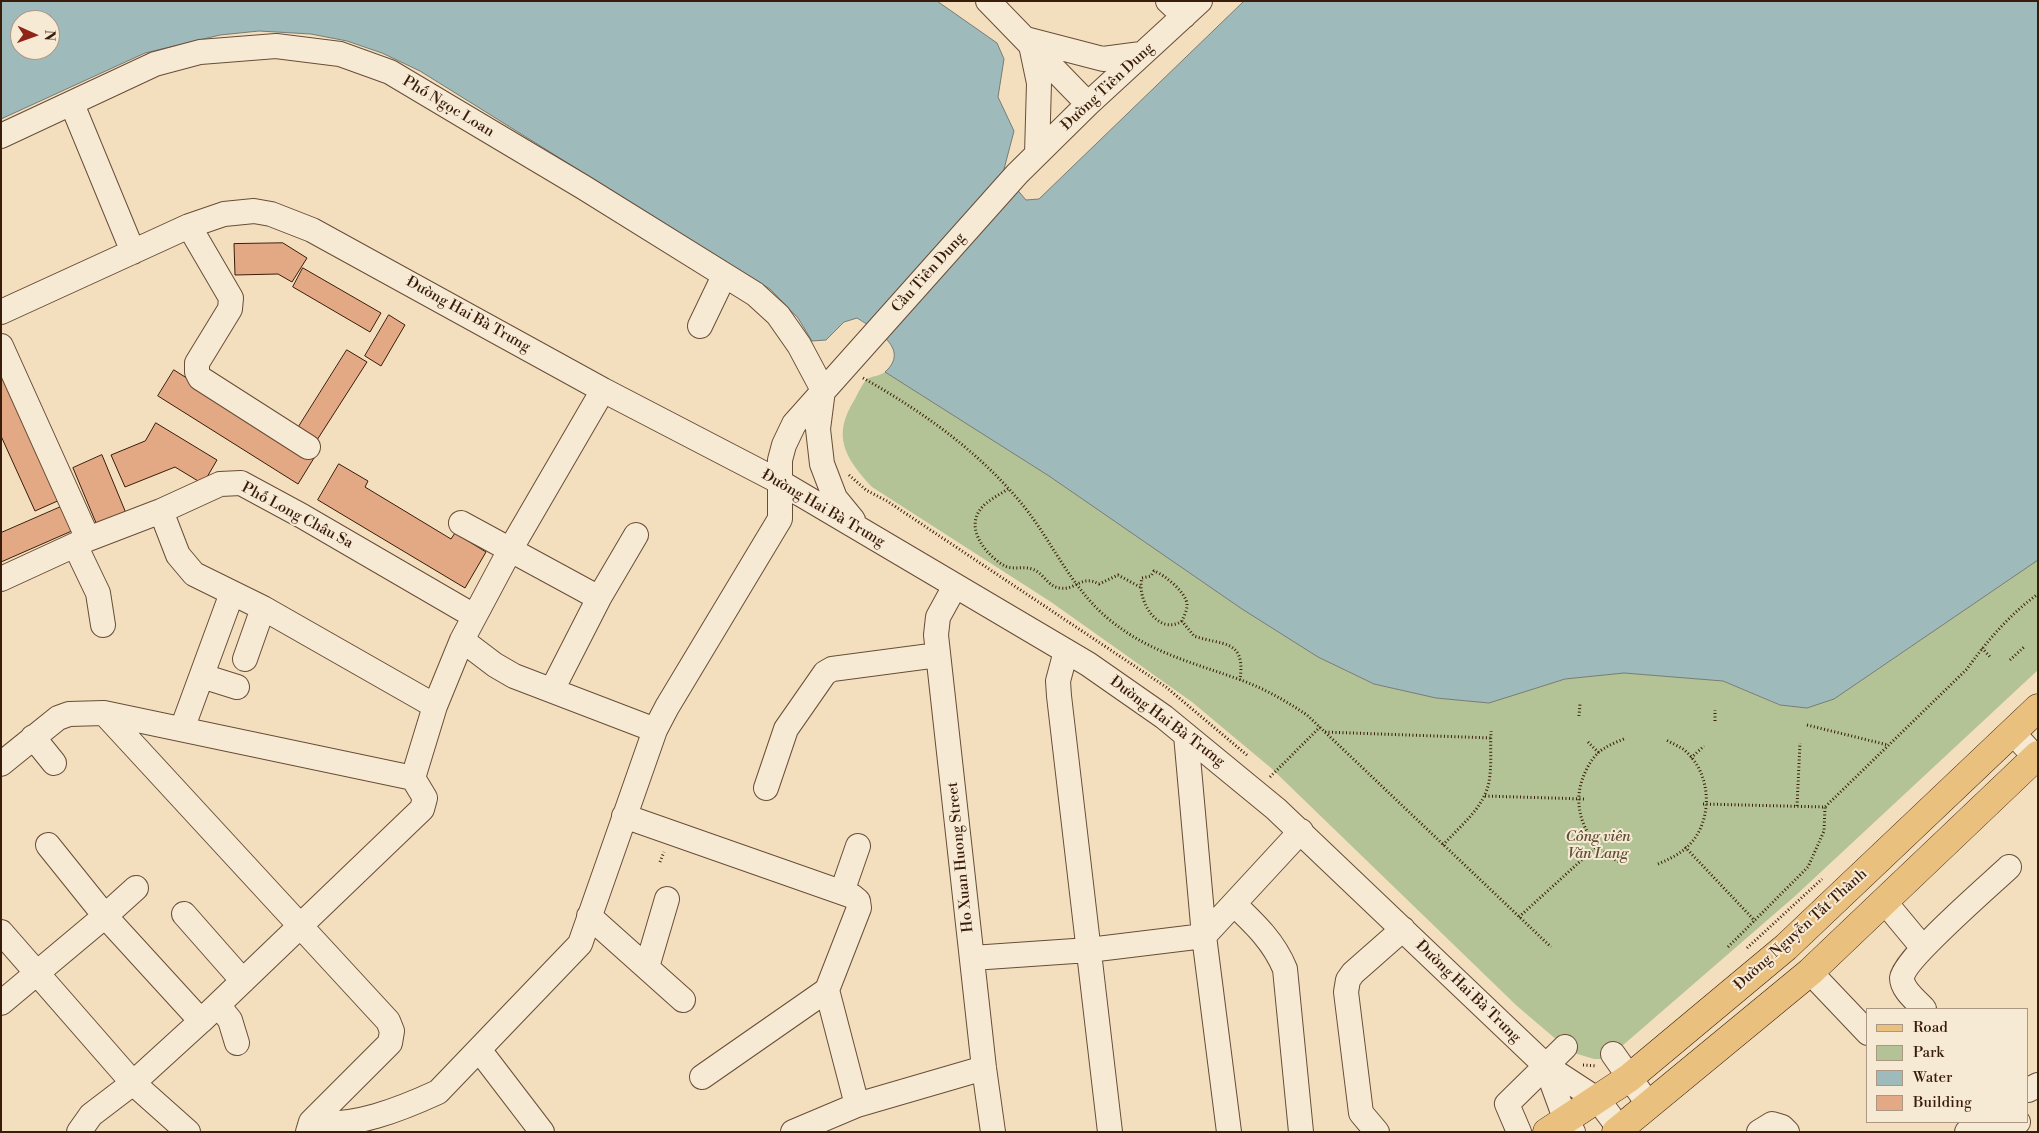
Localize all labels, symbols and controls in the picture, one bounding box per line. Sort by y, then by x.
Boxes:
north arrow [10,10,60,60]
text: N [40,30,58,41]
street label: Đường Tiên Dung [1058,39,1158,135]
street label: Phố Ngọc Loan [399,73,497,141]
street label: Cầu Tiên Dung [888,229,970,317]
street label: Đường Hai Bà Trưng [403,273,533,357]
street label: Đường Hai Bà Trưng [758,466,888,552]
street label: Phố Long Châu Sa [238,479,356,553]
street label: Đường Hai Bà Trưng [1106,673,1228,771]
street label: Ho Xuan Huong Street [944,781,978,933]
park label: Công viên Văn Lang [1565,828,1631,863]
street label: Đường Nguyễn Tất Thành [1731,865,1871,995]
street label: Đường Hai Bà Trưng [1412,937,1524,1047]
legend [1866,1008,2029,1123]
text: Road [1913,1018,1948,1037]
text: Park [1913,1043,1944,1062]
text: Water [1913,1068,1952,1087]
text: Building [1913,1093,1972,1112]

